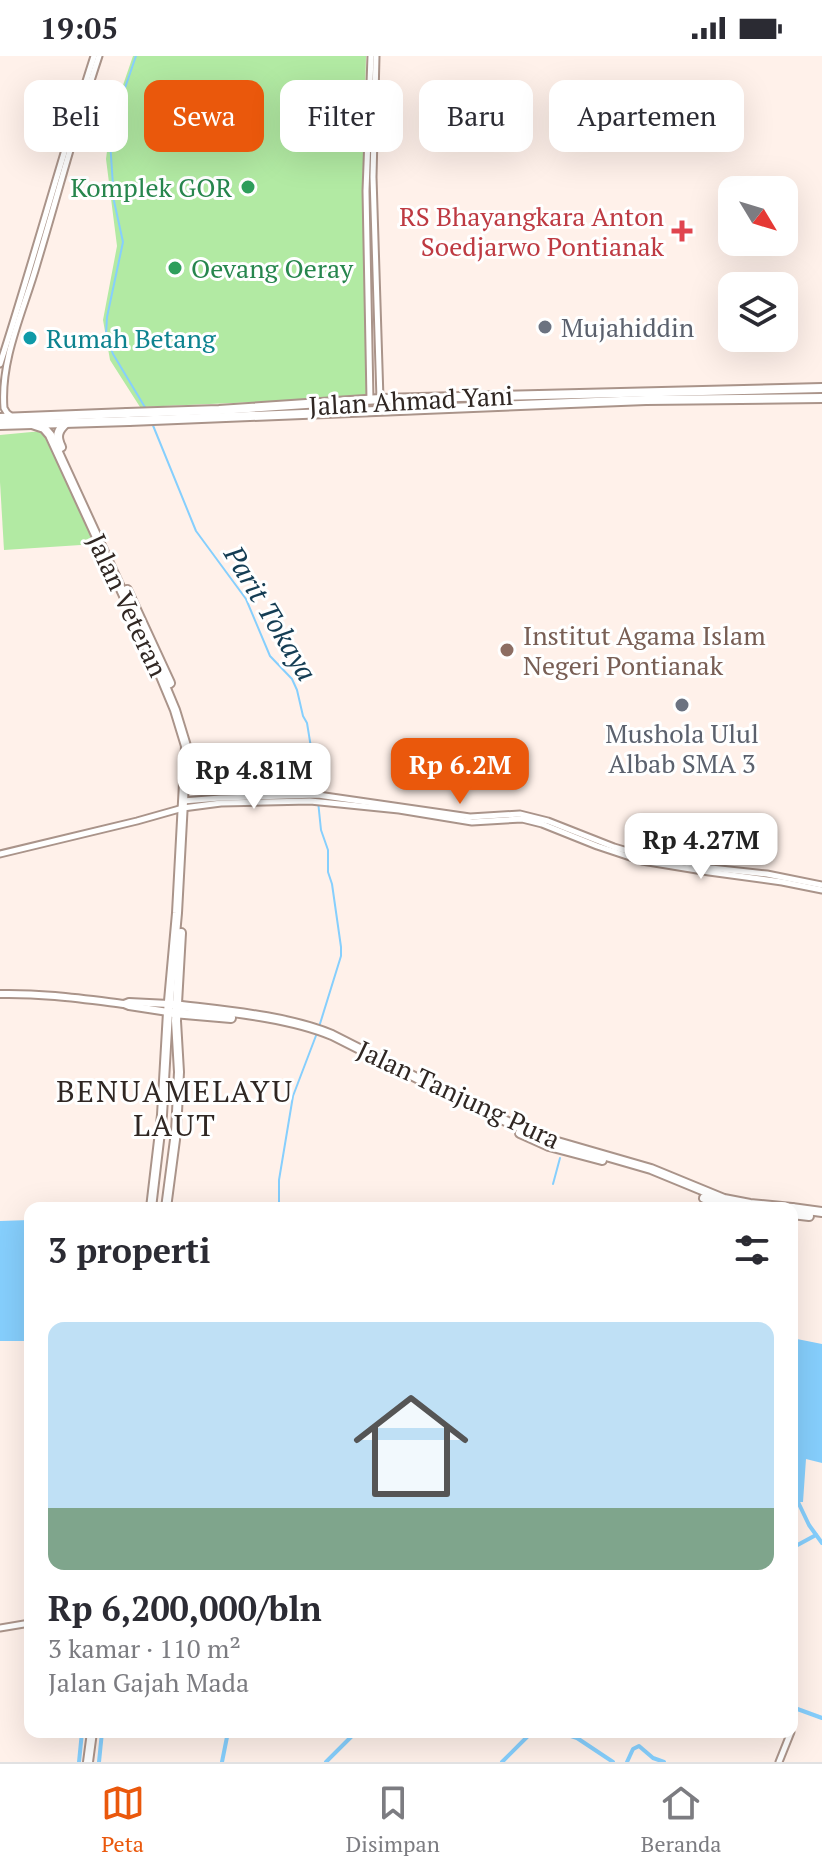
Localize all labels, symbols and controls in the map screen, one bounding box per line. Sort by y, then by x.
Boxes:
text: 19:05 [40,8,118,48]
chip: Beli [24,80,128,152]
chip: Sewa [144,80,264,152]
chip: Filter [280,80,403,152]
chip: Baru [419,80,533,152]
chip: Apartemen [549,80,744,152]
place label: Komplek GOR [71,170,232,204]
north arrow [718,176,798,256]
map controls [718,176,798,352]
marker: Komplek GOR [239,178,257,196]
place label: RS Bhayangkara Anton Soedjarwo Pontianak [399,199,665,263]
marker: RS Bhayangkara Anton Soedjarwo Pontianak [671,220,693,242]
place label: Oevang Oeray [191,251,354,285]
marker: Oevang Oeray [166,259,184,277]
button: layers [718,272,798,352]
place label: Mujahiddin [561,310,694,344]
marker: Mujahiddin [536,318,554,336]
place label: Rumah Betang [46,321,216,355]
marker: Rumah Betang [21,329,39,347]
street label: Jalan Ahmad Yani [308,378,514,422]
street label: Jalan Veteran [80,528,176,682]
water label: Parit Tokaya [216,538,326,688]
place label: Institut Agama Islam Negeri Pontianak [523,618,766,682]
marker: Institut Agama Islam Negeri Pontianak [498,641,516,659]
marker: Mushola Ulul Albab SMA 3 [673,696,691,714]
place label: Mushola Ulul Albab SMA 3 [605,716,759,780]
pin: Rp 6.2M [386,738,534,806]
pin: Rp 4.81M [171,743,337,811]
text: Rp 6.2M [409,747,511,781]
text: Rp 4.81M [196,752,312,786]
pin: Rp 4.27M [618,813,784,881]
text: Rp 4.27M [643,822,759,856]
street label: Jalan Tanjung Pura [352,1032,566,1156]
district label: BENUAMELAYU LAUT [56,1071,294,1145]
text: 3 properti [48,1228,210,1273]
icon: filters [730,1228,774,1272]
icon: home [339,1374,483,1518]
text: Rp 6,200,000/bln [48,1586,322,1631]
text: 3 kamar · 110 m² [48,1631,241,1665]
text: Jalan Gajah Mada [48,1665,249,1699]
tab: Peta [101,1781,145,1858]
tab: Disimpan [346,1781,440,1858]
tab: Beranda [641,1781,721,1858]

